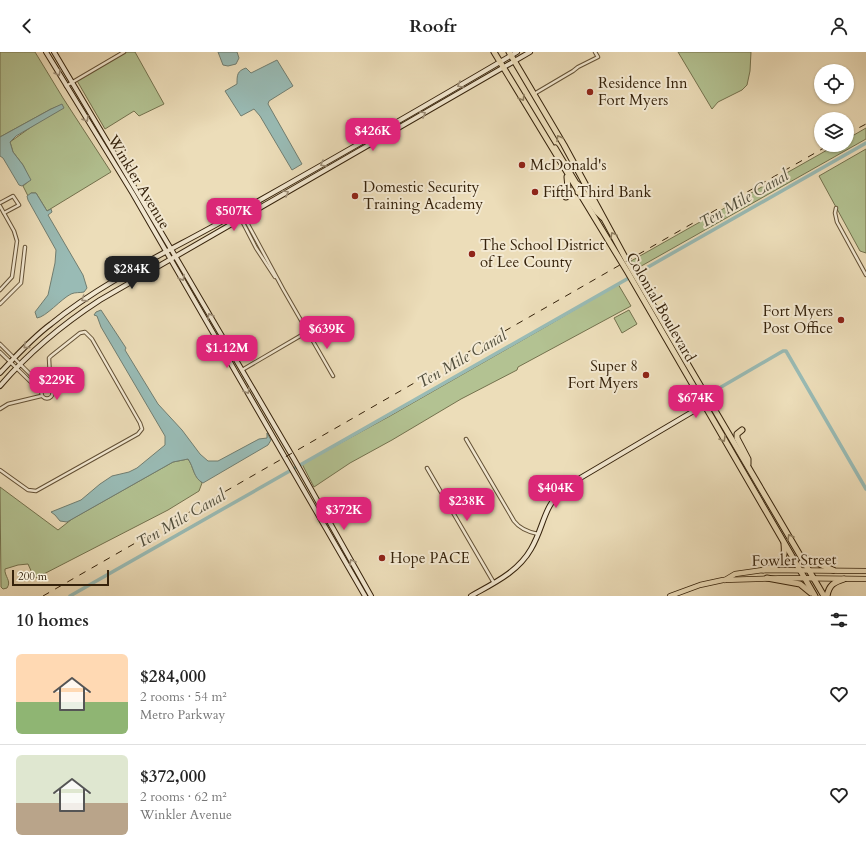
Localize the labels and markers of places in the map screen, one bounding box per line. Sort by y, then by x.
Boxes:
place label: Residence Inn Fort Myers [598,73,688,110]
marker: Residence Inn Fort Myers [585,87,595,97]
pin: $426K [345,118,401,152]
place label: McDonald's [530,155,607,175]
marker: McDonald's [517,160,527,170]
place label: Domestic Security Training Academy [363,177,483,214]
place label: Fifth Third Bank [543,182,652,202]
marker: Fifth Third Bank [530,187,540,197]
marker: Domestic Security Training Academy [350,191,360,201]
pin: $507K [206,198,262,232]
place label: The School District of Lee County [480,235,604,272]
marker: The School District of Lee County [467,249,477,259]
pin: $284K [104,256,160,290]
place label: Fort Myers Post Office [763,301,833,338]
marker: Fort Myers Post Office [836,315,846,325]
pin: $639K [299,316,355,350]
pin: $1.12M [194,335,260,369]
place label: Super 8 Fort Myers [568,356,638,393]
pin: $229K [29,367,85,401]
marker: Super 8 Fort Myers [641,370,651,380]
pin: $674K [668,385,724,419]
pin: $404K [528,475,584,509]
pin: $238K [439,488,495,522]
pin: $372K [316,497,372,531]
place label: Hope PACE [390,548,470,568]
marker: Hope PACE [377,553,387,563]

